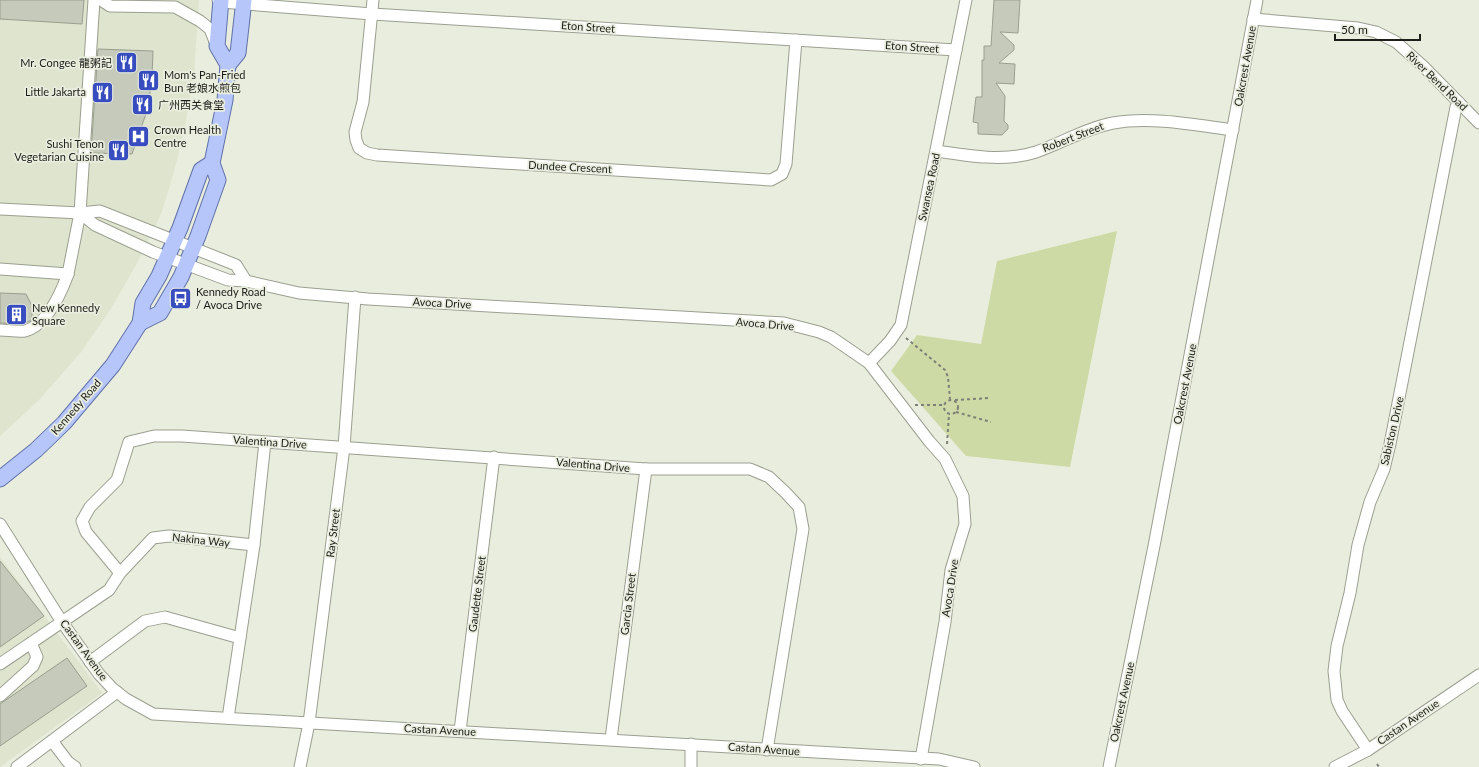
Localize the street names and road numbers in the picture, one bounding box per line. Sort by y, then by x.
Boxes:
street label: Eton Street [561,18,616,35]
street label: Oakcrest Avenue [1231,24,1258,107]
street label: Eton Street [885,38,940,55]
street label: River Bend Road [1404,48,1471,113]
street label: Robert Street [1040,119,1105,154]
street label: Swansea Road [915,152,942,222]
street label: Dundee Crescent [528,158,612,175]
street label: Avoca Drive [412,294,472,311]
street label: Avoca Drive [735,314,795,333]
street label: Oakcrest Avenue [1170,342,1199,425]
street label: Kennedy Road [48,376,103,437]
street label: Sabiston Drive [1377,395,1406,467]
street label: Valentina Drive [233,432,308,451]
street label: Valentina Drive [556,455,631,474]
street label: Ray Street [323,508,342,558]
street label: Nakina Way [172,530,231,549]
street label: Gaudette Street [465,555,488,633]
street label: Avoca Drive [939,558,961,618]
street label: Garcia Street [617,572,638,636]
street label: Castan Avenue [58,617,111,683]
street label: Oakcrest Avenue [1107,660,1136,743]
street label: Castan Avenue [1374,696,1441,747]
street label: Castan Avenue [404,721,476,738]
street label: Castan Avenue [728,740,801,758]

